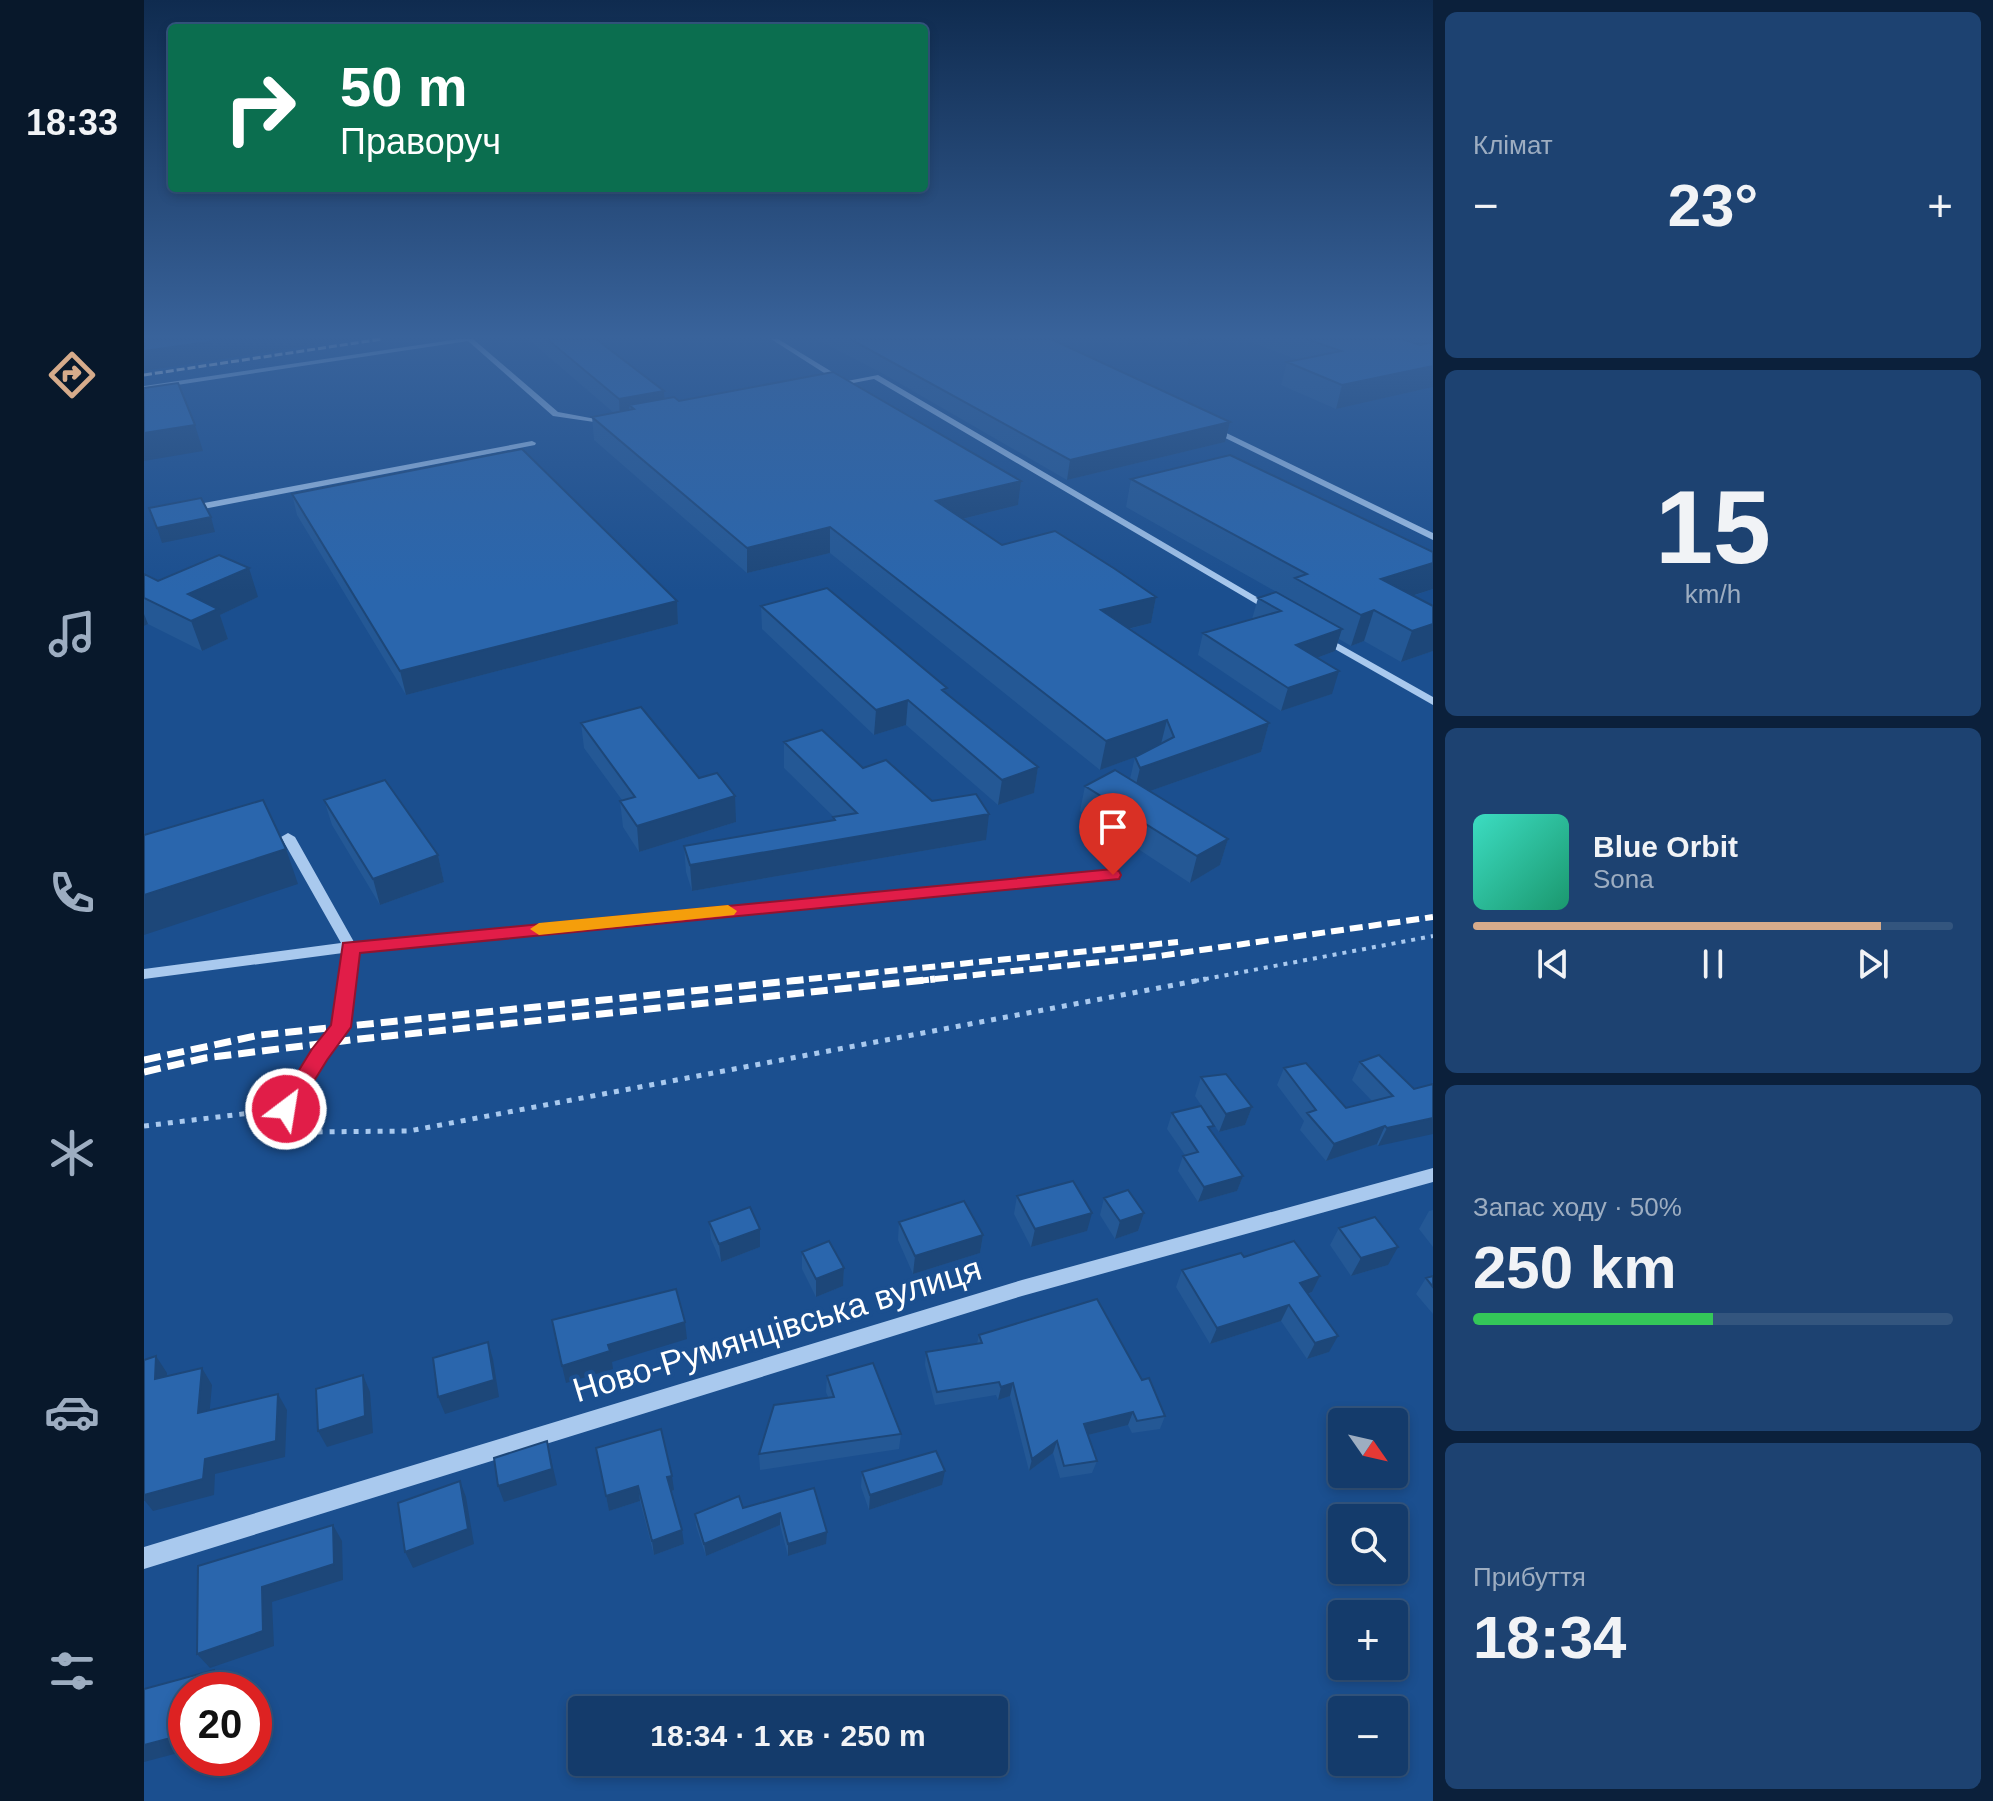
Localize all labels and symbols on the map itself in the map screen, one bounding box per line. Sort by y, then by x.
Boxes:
pin [1079,793,1147,875]
position arrow [244,1067,328,1151]
street label: Ново-Румянцівська вулиця [568,1249,986,1409]
north arrow [1328,1408,1408,1488]
speed limit sign: 20 [168,1672,272,1776]

